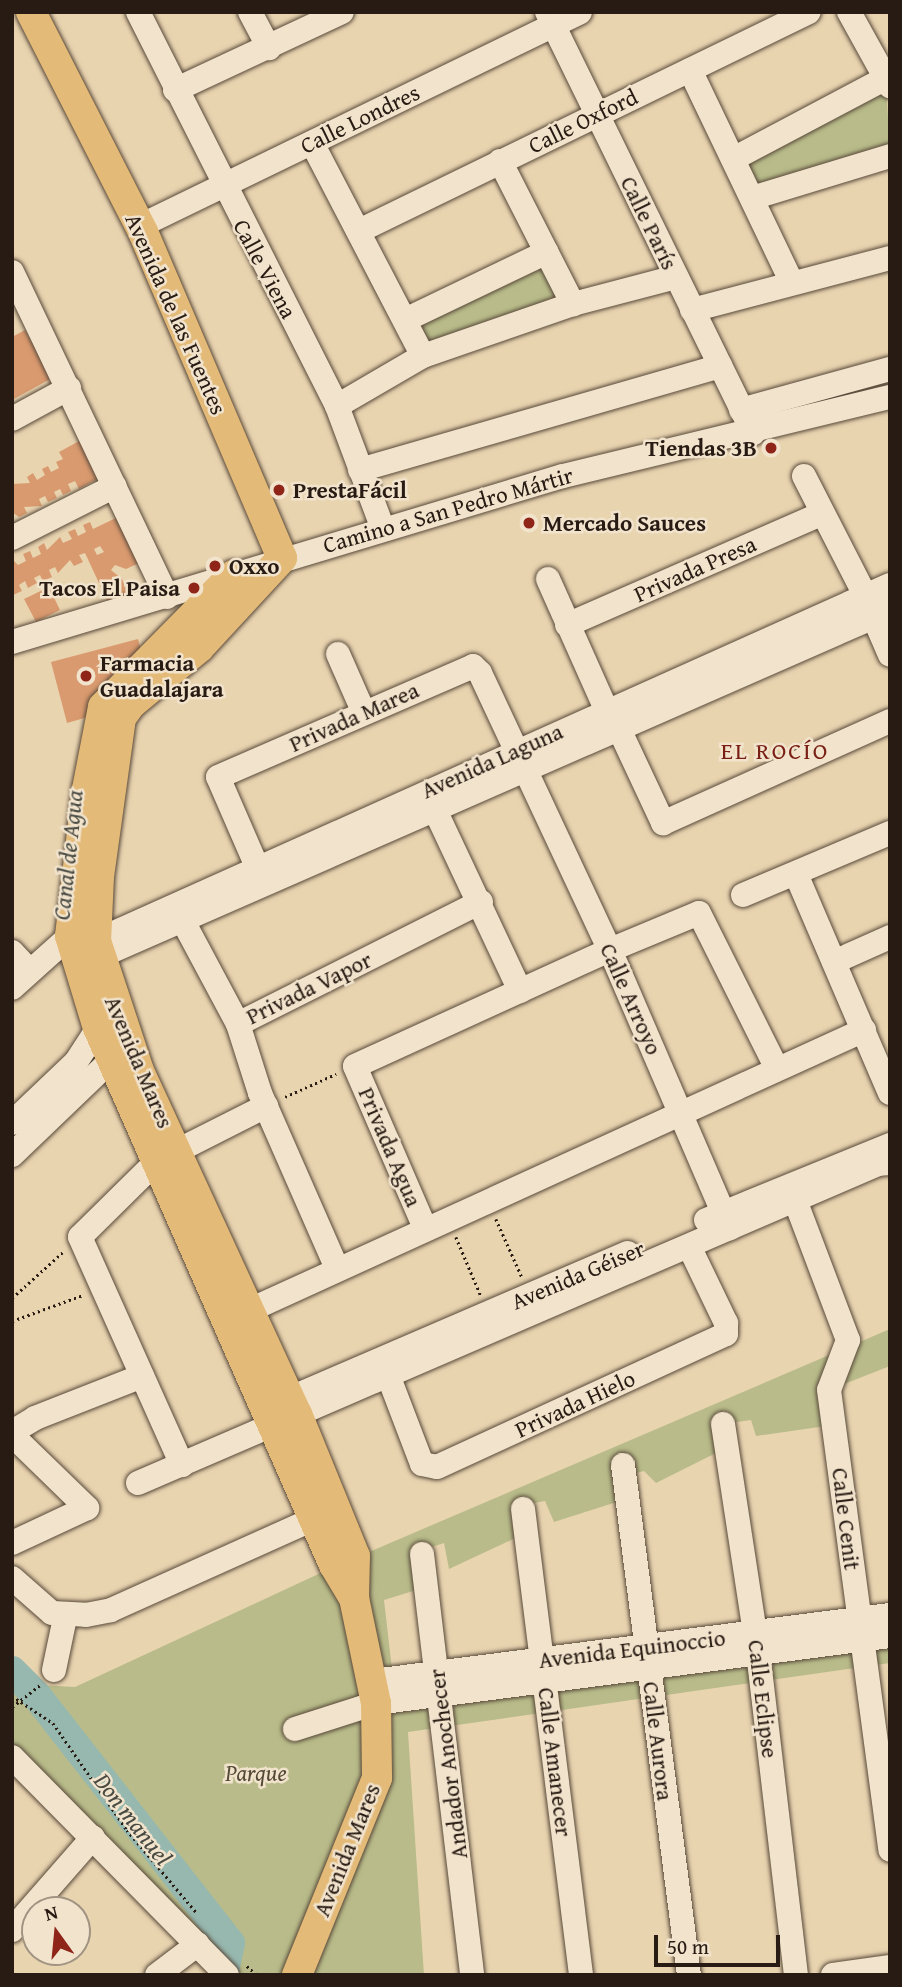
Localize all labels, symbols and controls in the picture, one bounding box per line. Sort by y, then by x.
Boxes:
street label: Calle Londres [296,78,424,160]
street label: Calle Oxford [524,83,642,159]
street label: Calle París [615,172,683,274]
street label: Avenida de las Fuentes [119,209,233,419]
street label: Calle Viena [227,215,303,323]
place label: Tiendas 3B [645,434,757,462]
marker: Tiendas 3B [763,440,779,456]
street label: Camino a San Pedro Mártir [320,461,576,559]
place label: PrestaFácil [293,476,407,504]
marker: PrestaFácil [271,482,287,498]
place label: Mercado Sauces [543,509,706,537]
marker: Mercado Sauces [521,515,537,531]
street label: Privada Presa [630,530,760,608]
place label: Oxxo [229,552,280,580]
marker: Oxxo [207,558,223,574]
place label: Tacos El Paisa [39,574,180,602]
marker: Tacos El Paisa [186,580,202,596]
place label: Farmacia Guadalajara [100,649,224,703]
marker: Farmacia Guadalajara [78,668,94,684]
street label: Privada Marea [285,676,423,758]
street label: Avenida Laguna [417,718,567,804]
district label: EL ROCÍO [722,737,828,765]
water label: Canal de Agua [47,789,89,921]
street label: Calle Arroyo [594,939,668,1059]
street label: Privada Vapor [242,946,376,1030]
street label: Avenida Mares [99,992,179,1132]
street label: Privada Agua [352,1083,428,1211]
street label: Avenida Géiser [507,1234,649,1316]
street label: Privada Hielo [511,1364,639,1444]
street label: Calle Cenit [826,1466,866,1572]
street label: Avenida Equinoccio [537,1624,727,1674]
street label: Calle Eclipse [742,1638,784,1760]
street label: Andador Anochecer [423,1667,473,1861]
street label: Calle Aurora [637,1680,679,1802]
street label: Calle Amanecer [532,1686,578,1838]
park label: Parque [225,1759,287,1787]
water label: Don manuel [88,1767,178,1871]
street label: Avenida Mares [308,1780,386,1920]
north arrow [21,1896,91,1966]
text: N [41,1897,61,1928]
scale bar [657,1920,783,1964]
text: 50 m [667,1931,709,1962]

